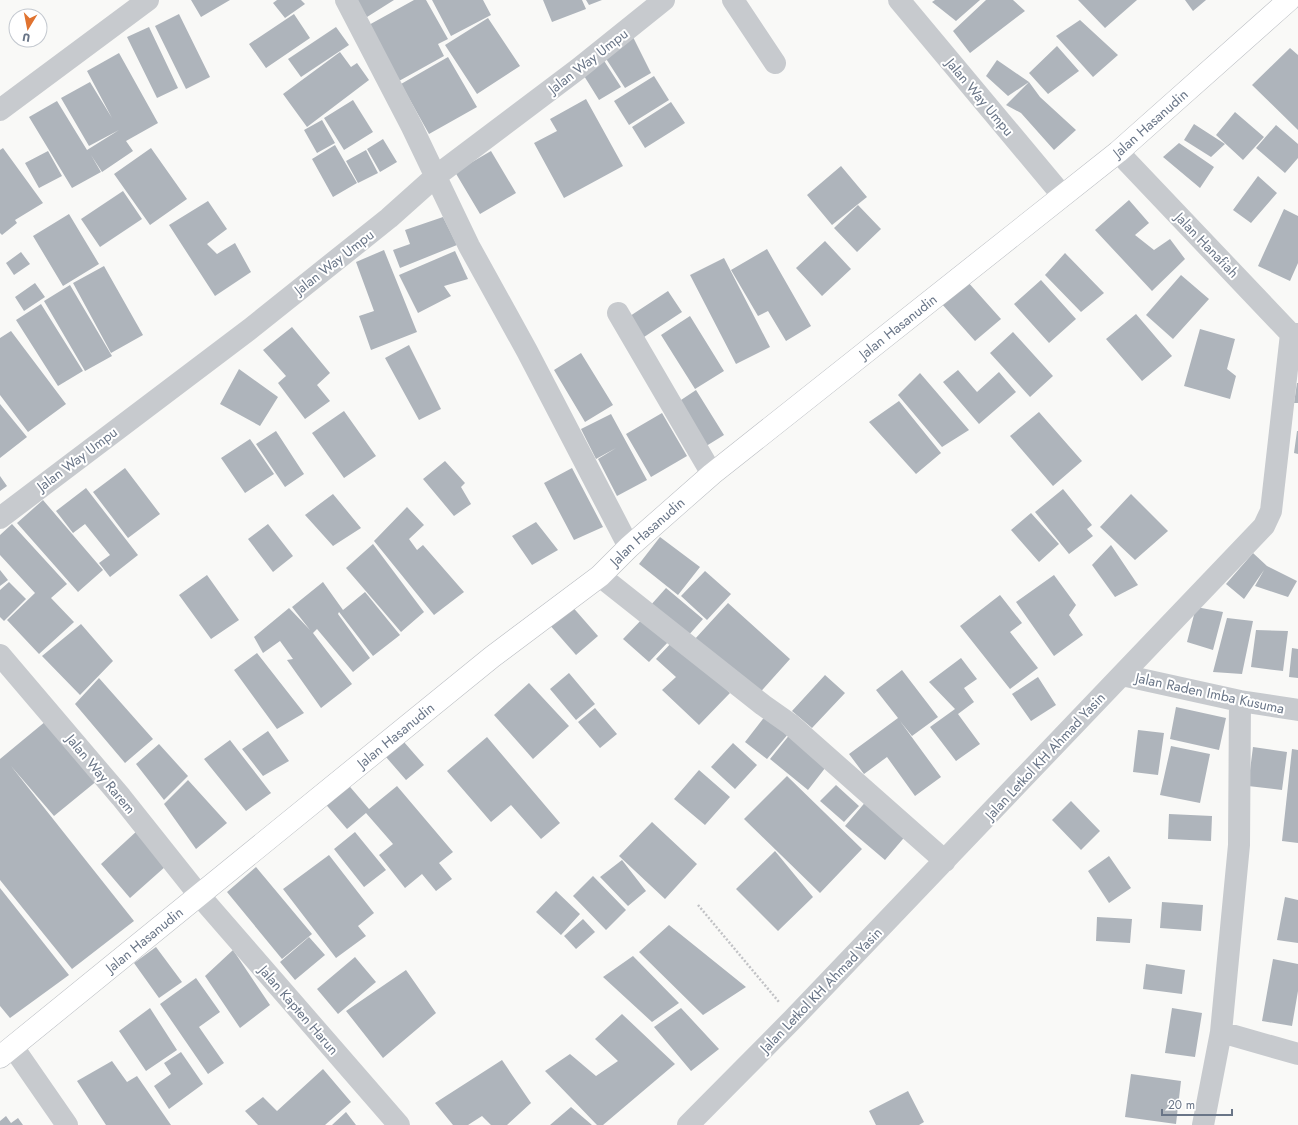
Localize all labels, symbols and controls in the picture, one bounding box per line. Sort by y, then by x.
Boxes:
north arrow [8,8,48,48]
street label: Jalan Way Umpu [542,24,632,100]
text: U [21,29,31,46]
street label: Jalan Way Umpu [940,52,1019,140]
street label: Jalan Hasanudin [1107,84,1192,164]
street label: Jalan Hanafiah [1169,206,1243,282]
street label: Jalan Way Umpu [288,225,378,301]
street label: Jalan Hasanudin [853,289,941,365]
street label: Jalan Way Umpu [31,422,121,497]
street label: Jalan Hasanudin [604,493,689,572]
street label: Jalan Raden Imba Kusuma [1132,667,1286,719]
street label: Jalan Letkol KH Ahmad Yasin [979,688,1110,826]
street label: Jalan Hasanudin [351,698,439,774]
street label: Jalan Way Rarem [60,728,140,818]
street label: Jalan Hasanudin [100,902,187,978]
street label: Jalan Letkol KH Ahmad Yasin [754,923,886,1059]
street label: Jalan Kapten Harun [253,959,343,1059]
scale bar [1162,1091,1232,1117]
text: 20 m [1168,1096,1195,1114]

